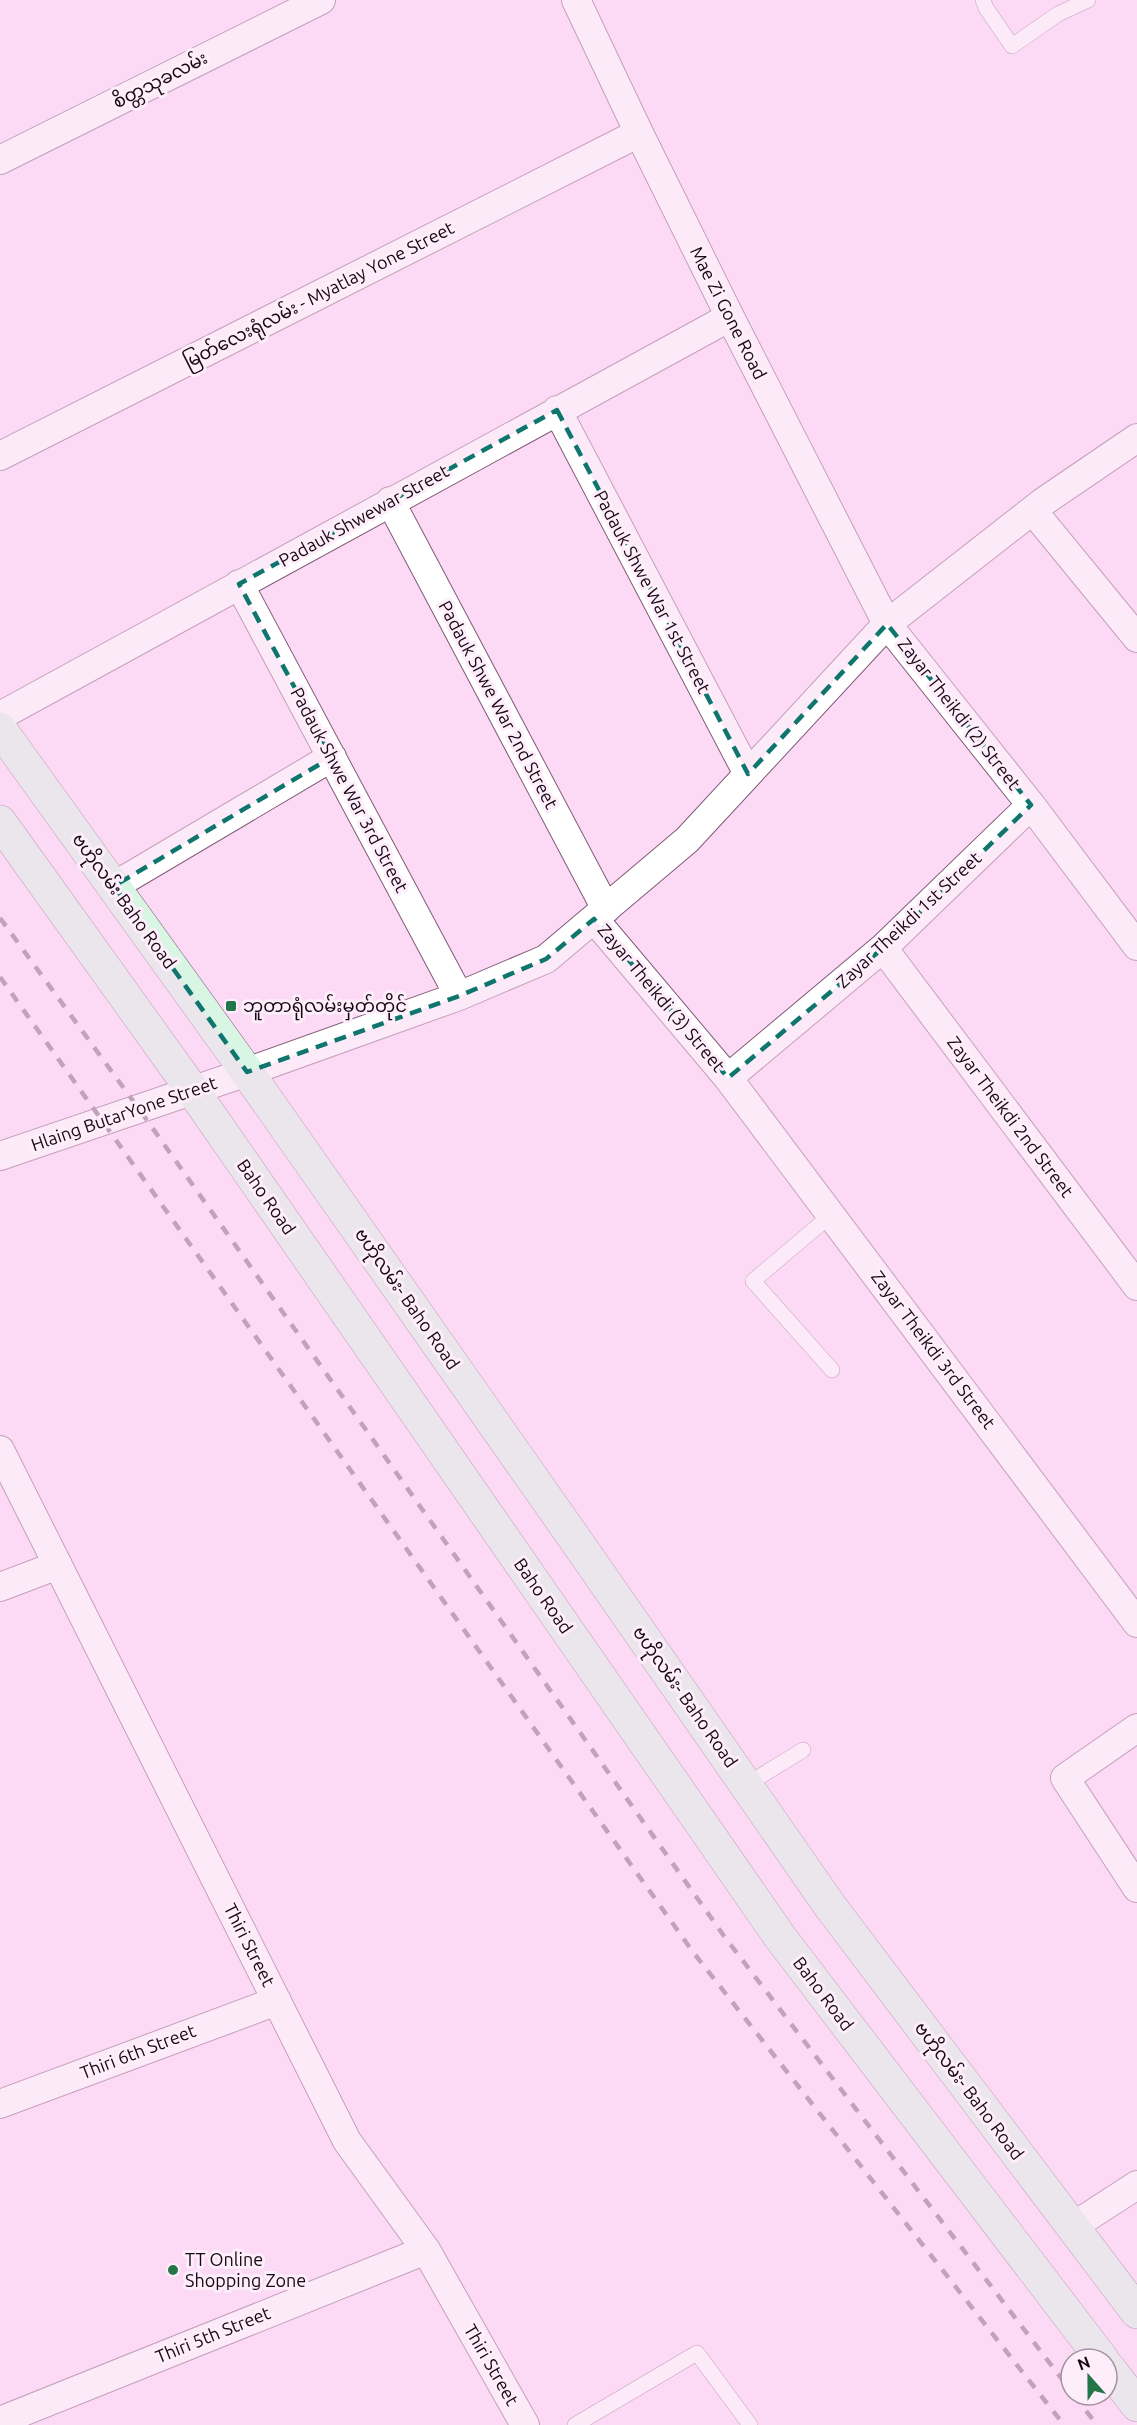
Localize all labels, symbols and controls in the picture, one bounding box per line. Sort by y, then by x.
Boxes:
street label: စိတ္တသုခလမ်း [108,44,213,117]
street label: မြတ်လေးရုံလမ်း - Myatlay Yone Street [179,215,460,377]
street label: Mae Zi Gone Road [687,243,771,382]
street label: Padauk Shwewar Street [275,460,452,570]
street label: Padauk Shwe War 1st Street [591,487,715,696]
street label: Padauk Shwe War 2nd Street [435,597,562,812]
street label: Zayar Theikdi (2) Street [894,634,1025,794]
street label: Padauk Shwe War 3rd Street [287,684,413,895]
street label: ဗဟိုလမ်း Baho Road [64,827,183,975]
street label: Zayar Theikdi 1st Street [832,847,985,991]
street label: Zayar Theikdi (3) Street [593,919,729,1076]
place label: ဘူတာရုံလမ်းမှတ်တိုင် [243,992,407,1021]
marker: ဘူတာရုံလမ်းမှတ်တိုင် [224,999,238,1013]
street label: Zayar Theikdi 2nd Street [944,1032,1078,1201]
street label: Hlaing ButarYone Street [28,1072,219,1154]
street label: Baho Road [234,1155,300,1238]
street label: ဗဟိုလမ်း- Baho Road [347,1222,467,1376]
street label: Zayar Theikdi 3rd Street [868,1266,1000,1432]
street label: Baho Road [511,1554,577,1637]
street label: ဗဟိုလမ်း- Baho Road [625,1620,745,1774]
street label: Thiri Street [220,1900,279,1989]
street label: Baho Road [790,1953,858,2034]
street label: ဗဟိုလမ်း- Baho Road [907,2016,1031,2167]
street label: Thiri 6th Street [77,2020,198,2082]
place label: TT Online Shopping Zone [185,2249,306,2290]
marker: TT Online Shopping Zone [166,2263,180,2277]
street label: Thiri 5th Street [152,2302,273,2366]
street label: Thiri Street [461,2320,523,2409]
north arrow [1059,2347,1119,2407]
text: N [1075,2352,1092,2374]

